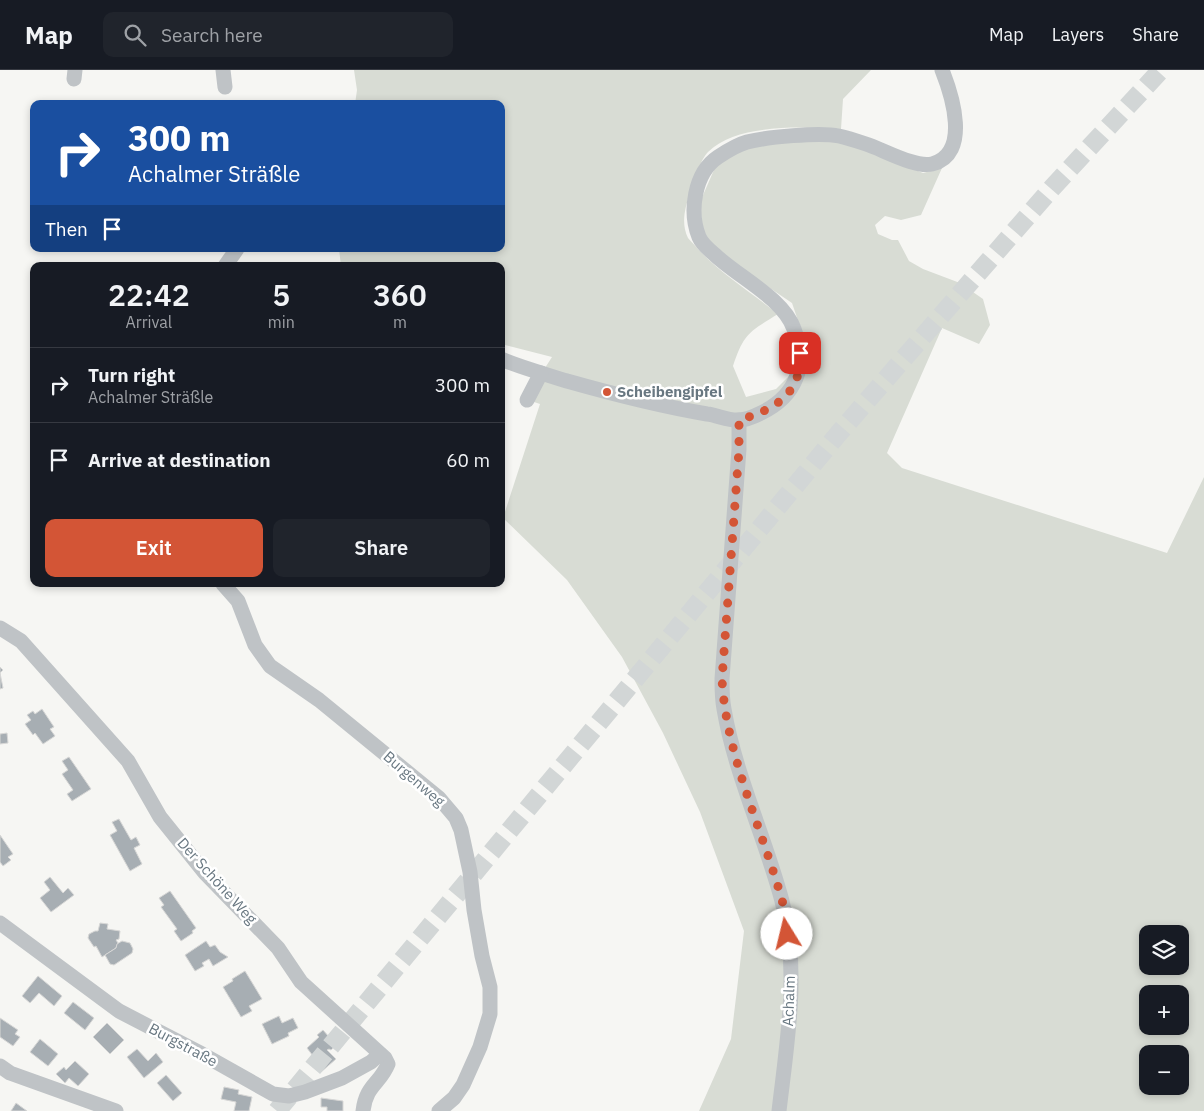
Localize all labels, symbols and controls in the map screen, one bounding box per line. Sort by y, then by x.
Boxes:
search box [103,12,453,57]
text: Map [25,19,73,51]
icon: search [121,21,149,49]
text: Search here [161,23,263,47]
text: Map [989,23,1024,46]
text: Layers [1052,23,1104,46]
text: Share [1132,23,1179,46]
text: 300 m [128,115,231,161]
icon: right [45,120,110,185]
text: Achalmer Sträßle [128,159,300,188]
icon: arrive [98,215,126,243]
text: Then [45,217,88,241]
text: 22:42 [108,275,190,314]
text: 5 [272,275,290,314]
text: 360 [373,275,427,314]
text: Arrival [126,312,172,332]
text: min [268,312,295,332]
text: m [393,312,407,332]
pin [779,332,821,374]
icon: arrive [786,339,814,367]
text: Turn right [88,363,175,387]
icon: right [45,371,73,399]
text: 300 m [435,373,490,397]
place label: Scheibengipfel [617,382,723,401]
marker: Scheibengipfel [601,386,613,398]
text: Achalmer Sträßle [88,387,213,407]
icon: arrive [45,446,73,474]
text: Arrive at destination [88,448,271,472]
text: 60 m [446,448,490,472]
button: Exit [45,519,263,577]
button: Share [273,519,490,577]
street label: Burgenweg [380,747,449,811]
street label: Der Schöne Weg [173,833,261,928]
position arrow [760,907,812,959]
map controls [1139,925,1189,1095]
button: layers [1139,925,1189,975]
street label: Achalm [778,975,799,1027]
button: + [1139,985,1189,1035]
street label: Burgstraße [146,1019,221,1071]
button: − [1139,1045,1189,1095]

